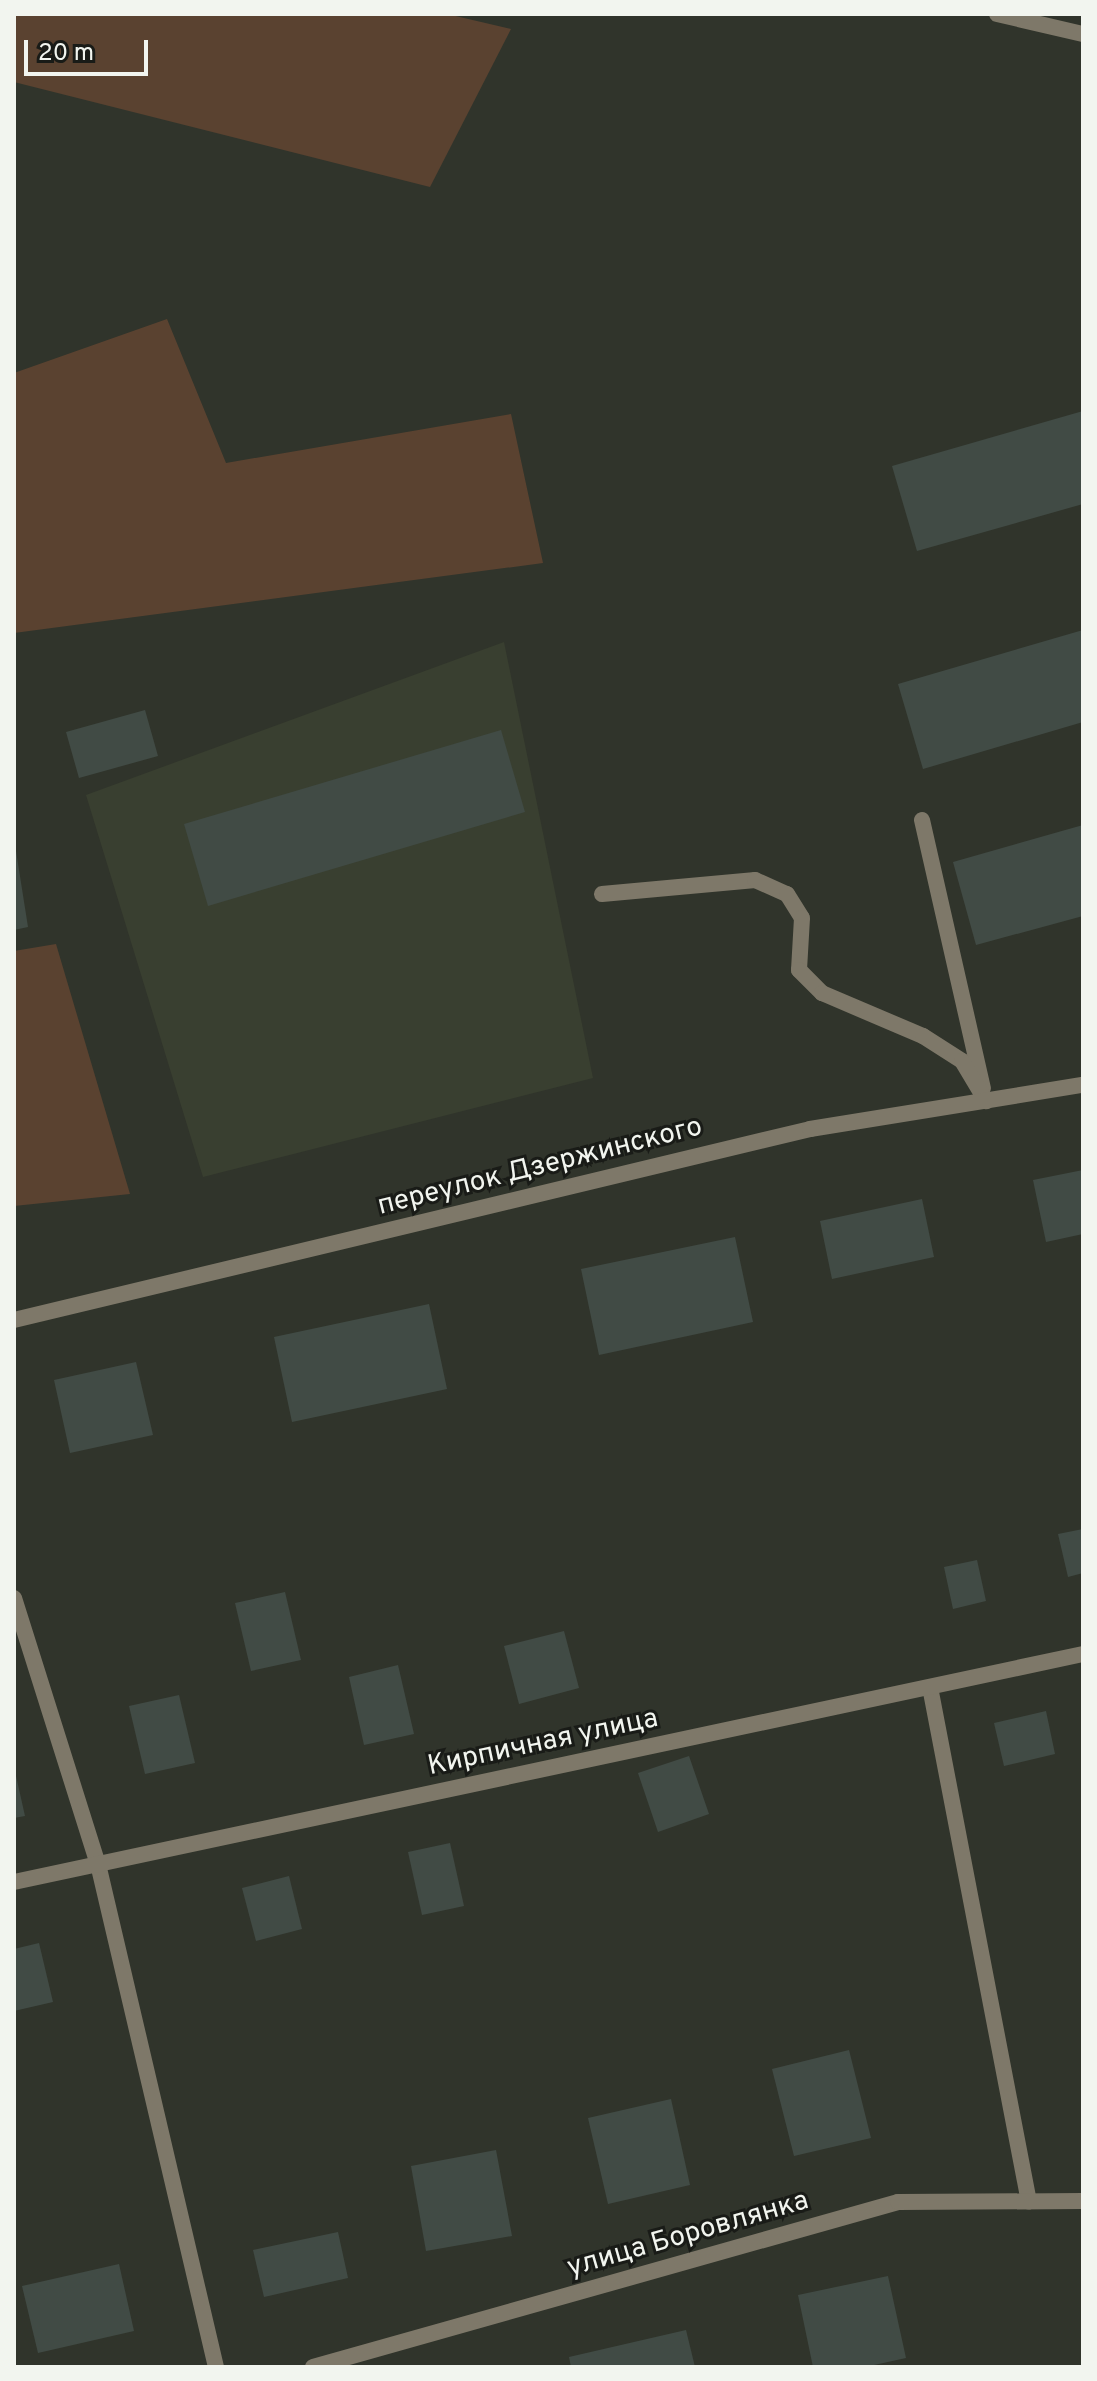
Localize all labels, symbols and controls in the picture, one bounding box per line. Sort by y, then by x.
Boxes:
scale bar [28,24,152,74]
text: 20 m [38,39,94,69]
street label: переулок Дзержинского [374,1110,706,1224]
street label: Кирпичная улица [425,1702,661,1784]
street label: улица Боровлянка [563,2184,813,2286]

